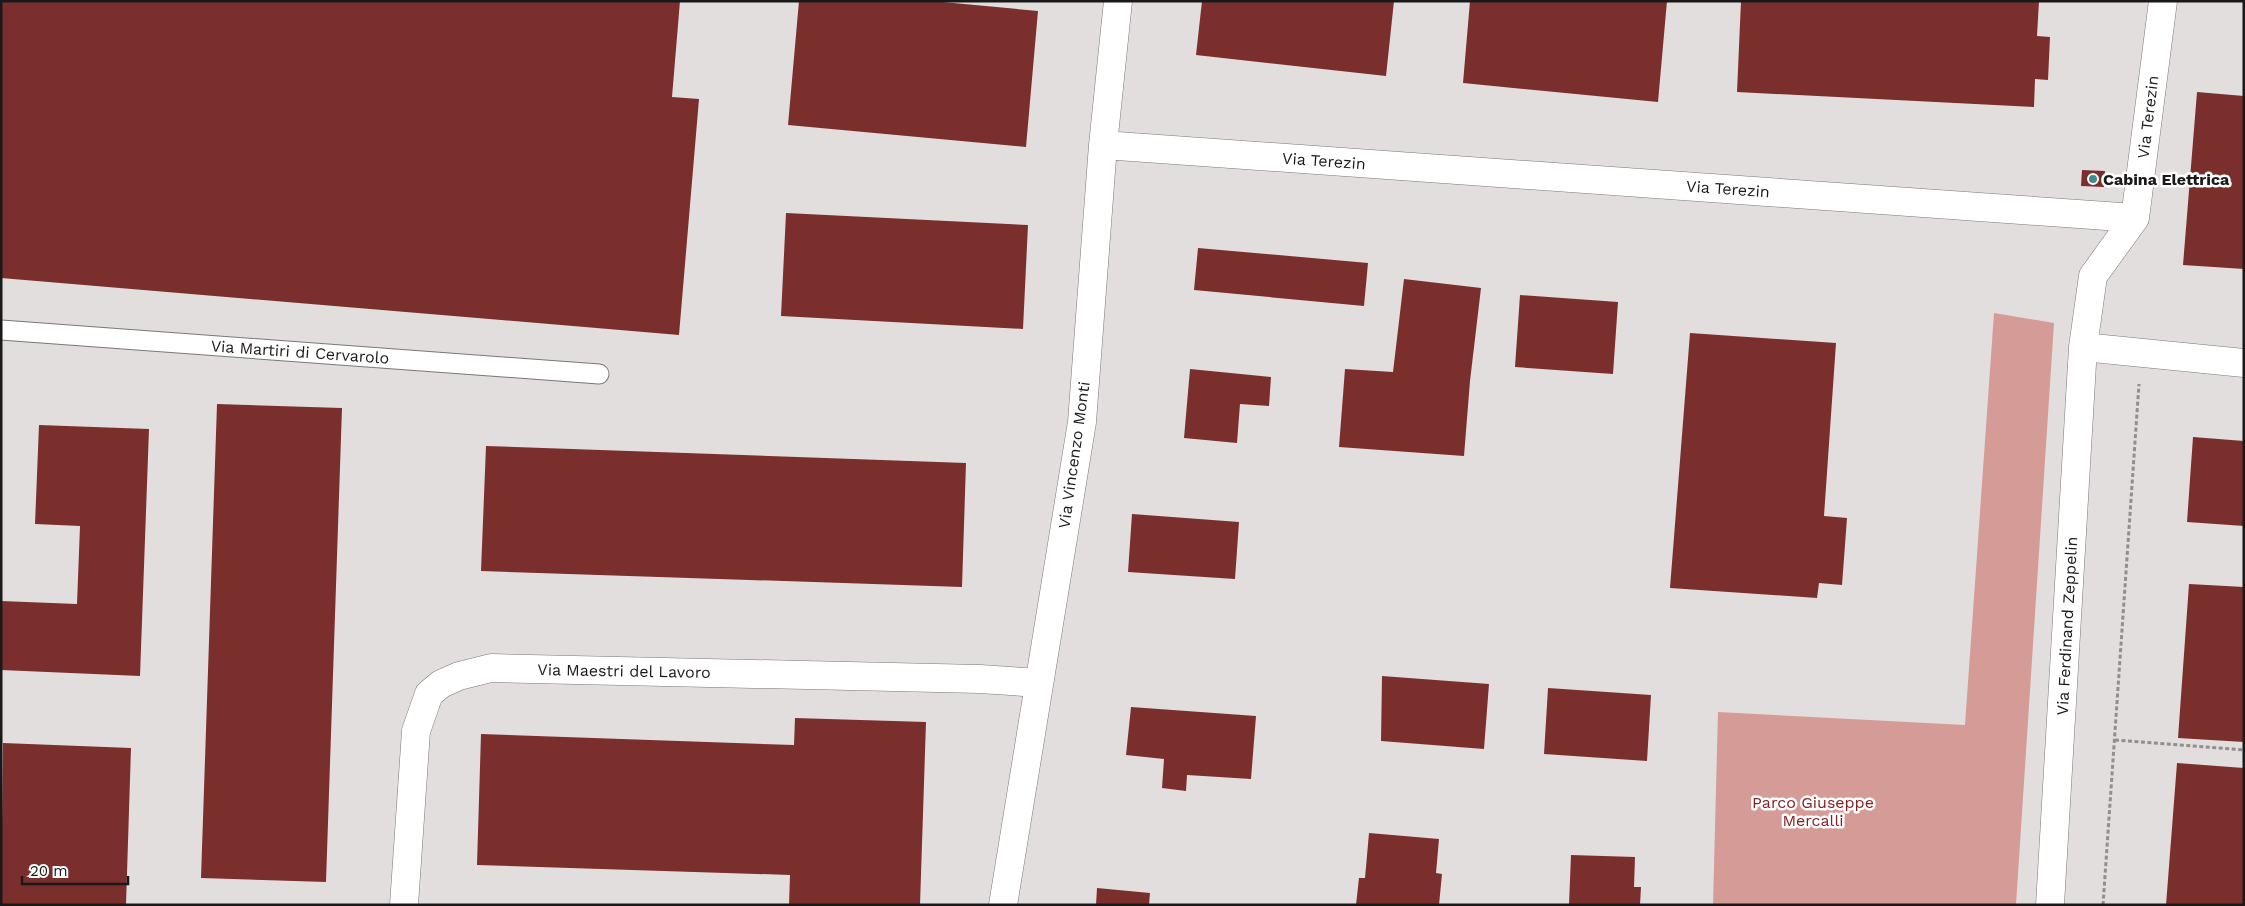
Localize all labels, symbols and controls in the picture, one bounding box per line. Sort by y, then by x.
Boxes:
street label: Via Terezin [2133,74,2163,160]
street label: Via Terezin [1282,149,1366,173]
place label: Cabina Elettrica [2103,170,2230,189]
marker: Cabina Elettrica [2087,173,2099,185]
street label: Via Terezin [1686,177,1770,201]
street label: Via Martiri di Cervarolo [210,336,390,368]
street label: Via Vincenzo Monti [1054,380,1094,530]
street label: Via Ferdinand Zeppelin [2053,536,2081,716]
street label: Via Maestri del Lavoro [537,660,711,682]
park label: Parco Giuseppe Mercalli [1752,793,1874,830]
scale bar [22,854,129,886]
text: 20 m [30,862,68,880]

